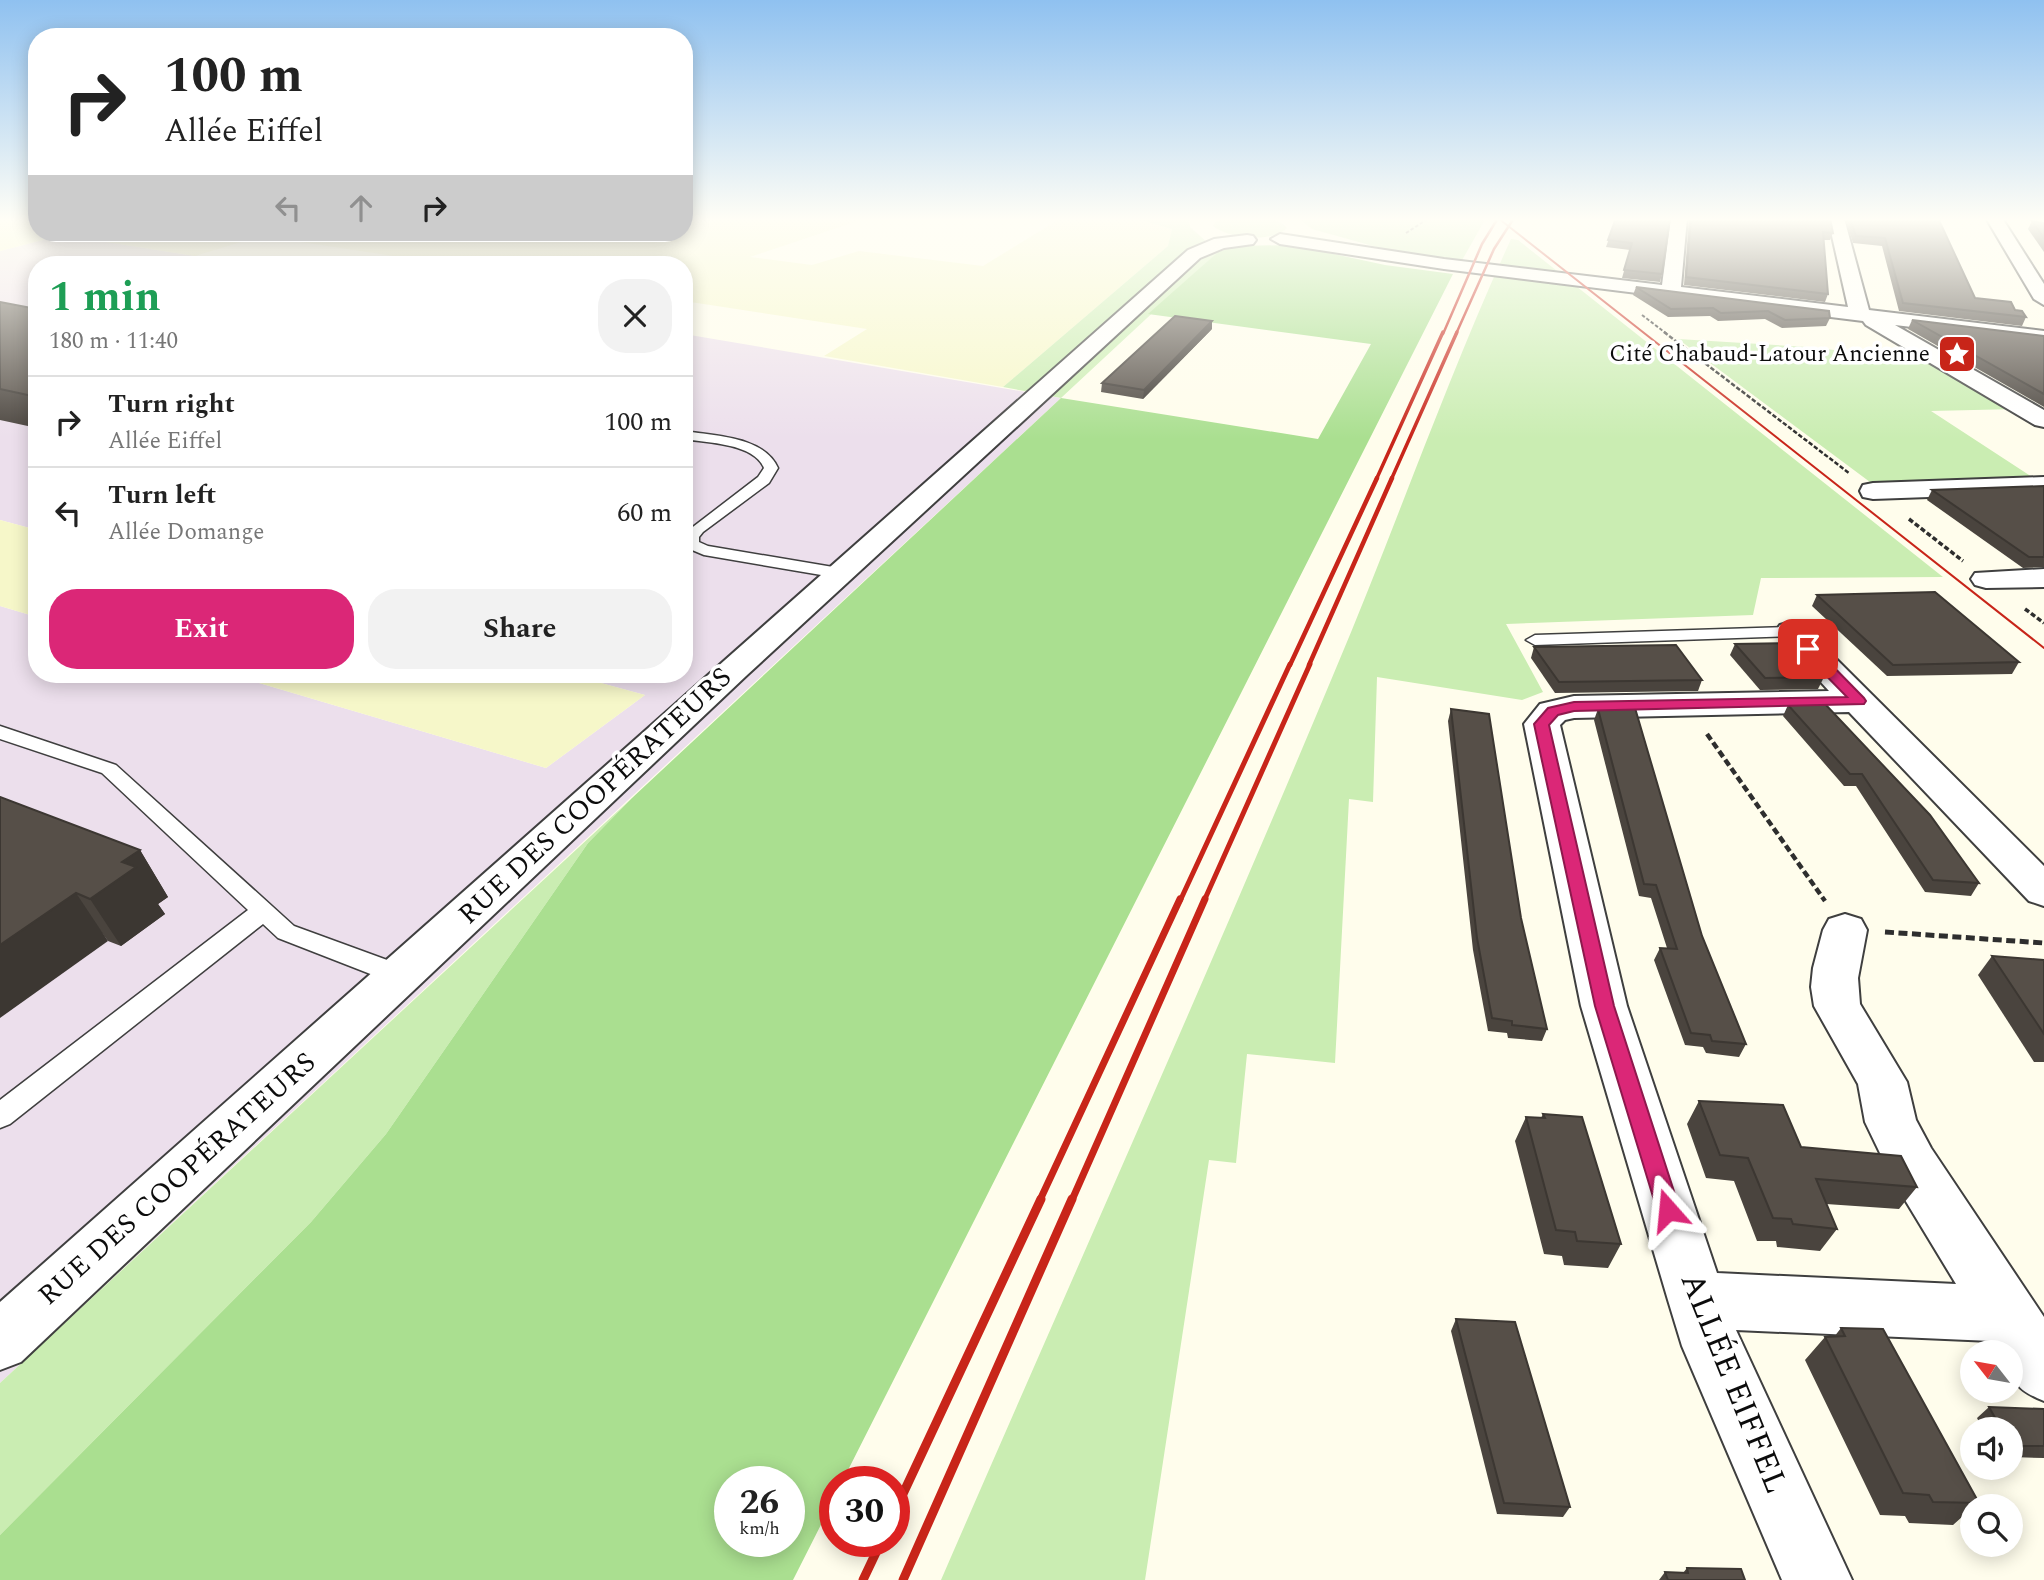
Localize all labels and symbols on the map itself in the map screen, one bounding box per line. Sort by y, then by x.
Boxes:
place icon: Cité Chabaud-Latour Ancienne [1936,333,1978,375]
place label: Cité Chabaud-Latour Ancienne [1609,337,1930,372]
pin [1778,619,1838,679]
street label: RUE DES COOPÉRATEURS [448,657,742,935]
street label: RUE DES COOPÉRATEURS [28,1042,326,1316]
position arrow [1631,1173,1705,1247]
street label: ALLÉE EIFFEL [1667,1265,1801,1501]
north arrow [1960,1340,2023,1404]
speed limit sign: 30 [819,1466,910,1557]

